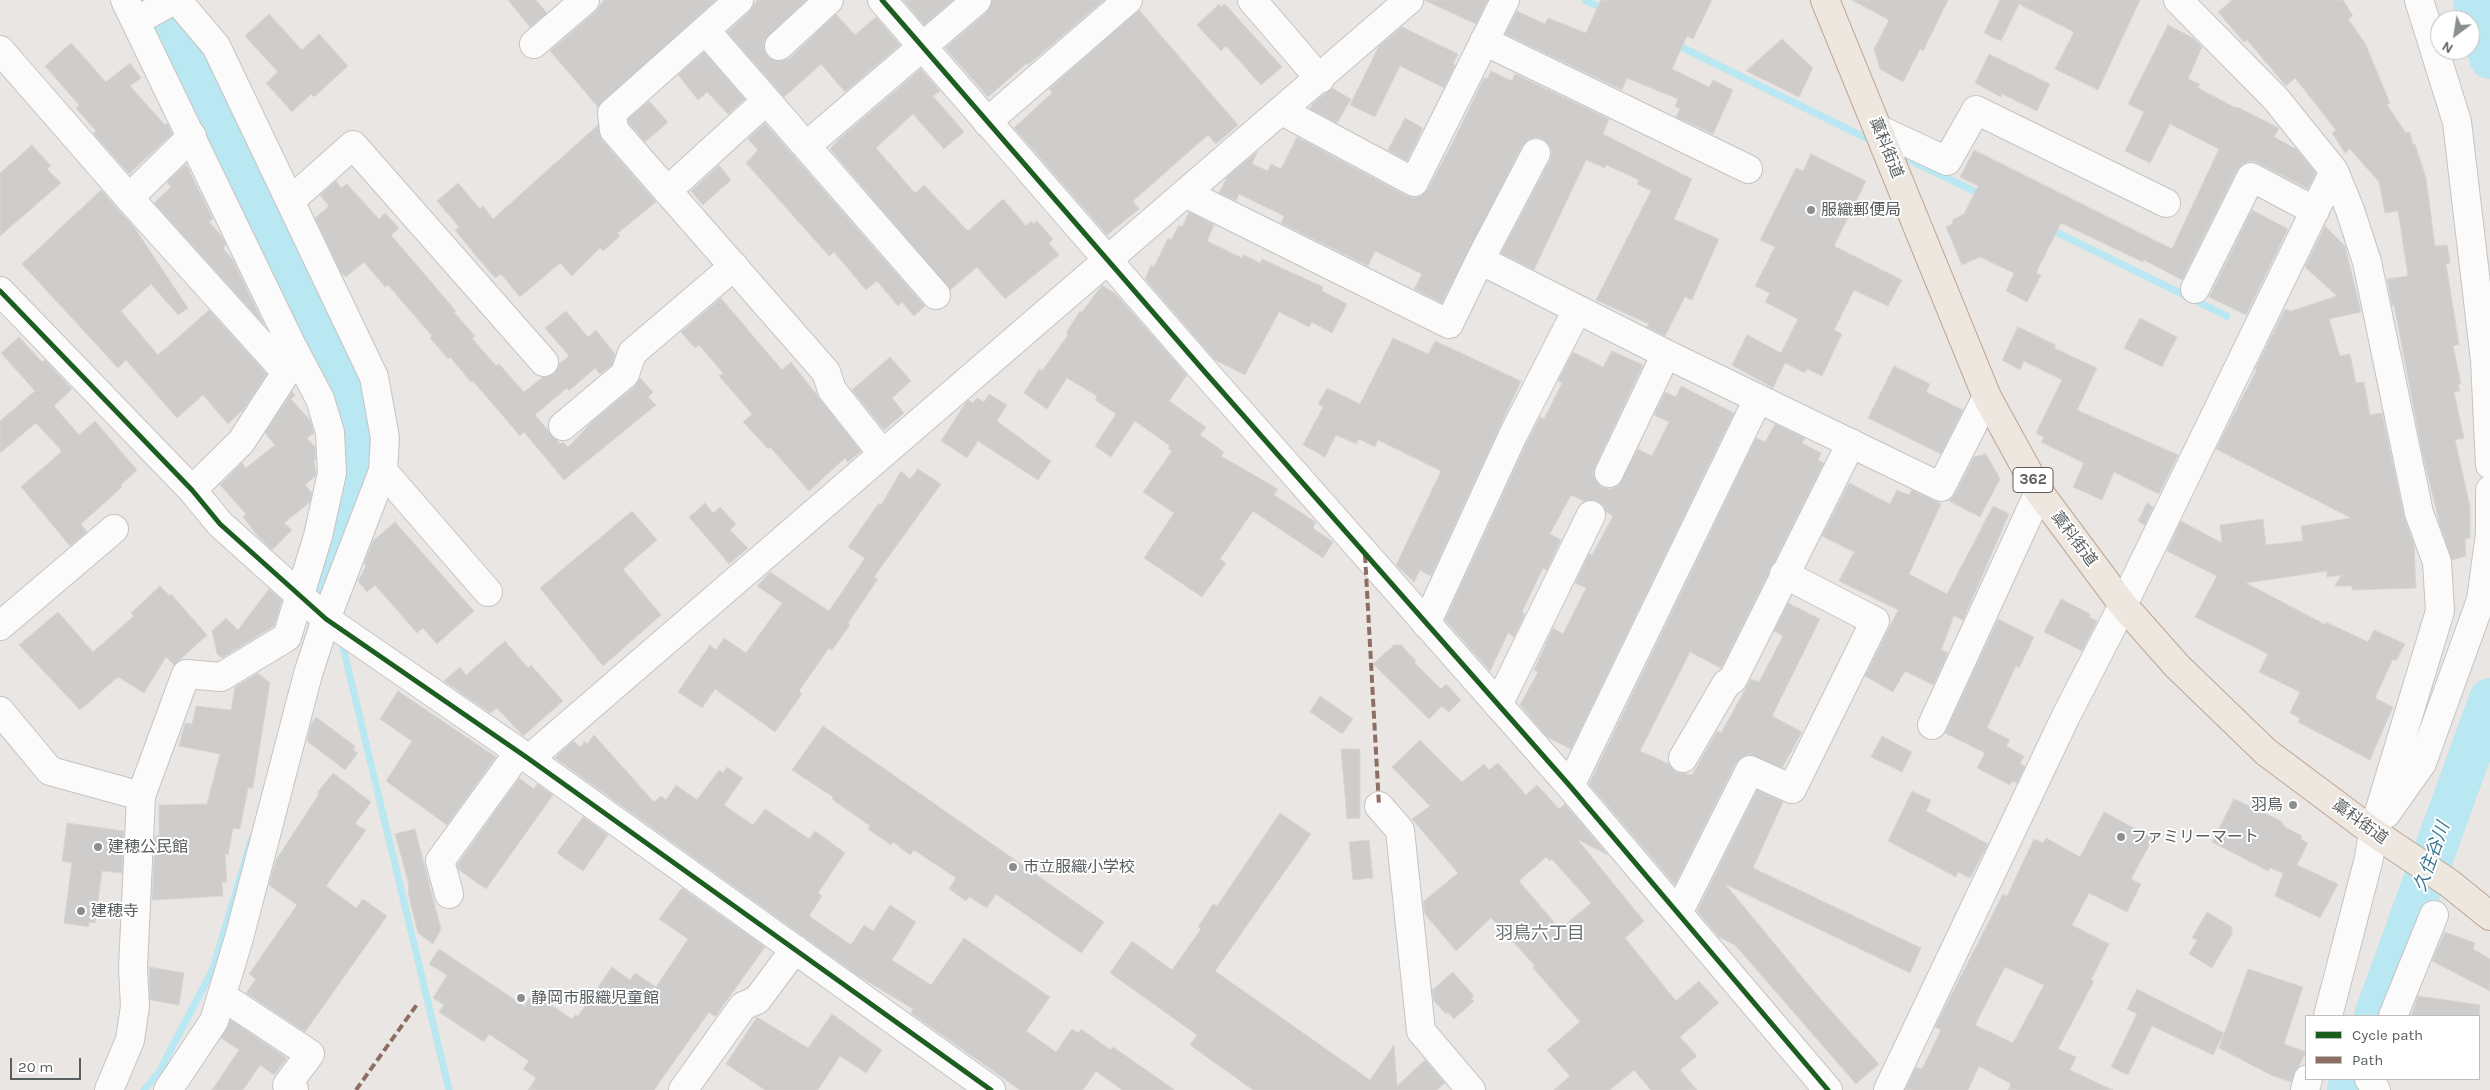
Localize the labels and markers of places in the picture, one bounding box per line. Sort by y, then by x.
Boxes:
place label: 服織郵便局 [1821,200,1901,220]
marker: 服織郵便局 [1805,204,1817,216]
place label: 羽鳥 [2251,795,2283,815]
marker: 羽鳥 [2287,799,2299,811]
place label: ファミリーマート [2131,827,2259,847]
marker: ファミリーマート [2115,831,2127,843]
place label: 建穂公民館 [108,837,188,857]
marker: 建穂公民館 [92,841,104,853]
place label: 市立服織小学校 [1023,857,1135,877]
marker: 市立服織小学校 [1007,861,1019,873]
place label: 建穂寺 [91,901,139,921]
marker: 建穂寺 [75,905,87,917]
place label: 静岡市服織児童館 [531,988,659,1008]
marker: 静岡市服織児童館 [515,992,527,1004]

